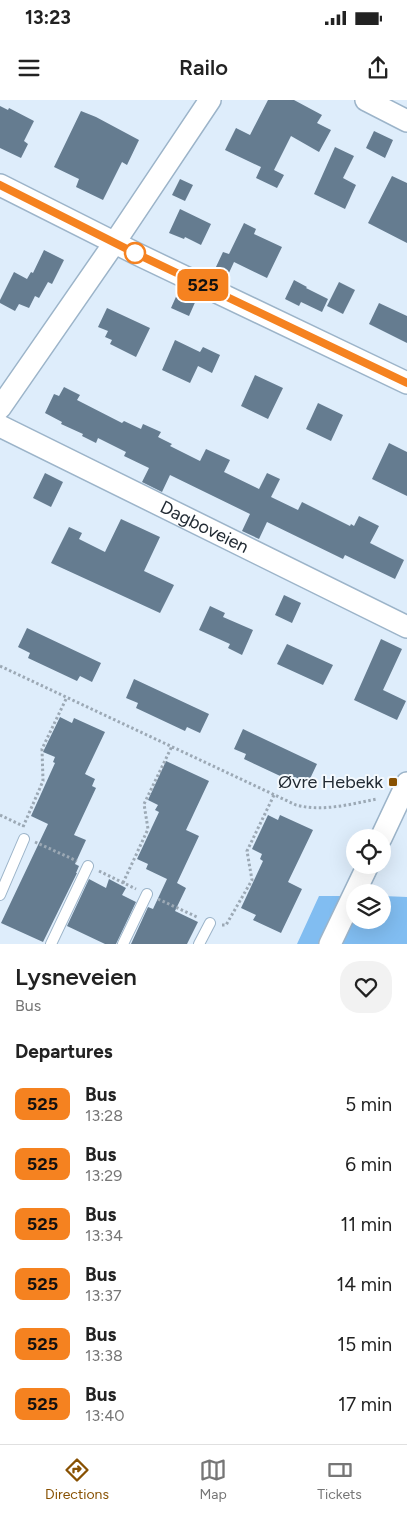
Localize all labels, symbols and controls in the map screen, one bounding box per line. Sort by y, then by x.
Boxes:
text: 13:23 [25,6,71,29]
icon: menu [15,54,43,82]
text: Railo [179,54,228,81]
icon: share [364,54,392,82]
unlabelled marker [124,242,146,264]
line badge: 525 [174,269,232,301]
text: 525 [187,274,219,296]
street label: Dagboveien [157,496,252,558]
place label: Øvre Hebekk [278,771,383,793]
marker: Øvre Hebekk [387,776,399,788]
map controls [346,829,391,929]
button: locate [346,829,391,874]
button: layers [346,884,391,929]
button: heart [340,961,392,1013]
text: Lysneveien [15,962,137,991]
text: Bus [15,996,41,1015]
text: Departures [15,1040,113,1063]
text: Bus [85,1083,116,1106]
text: 525 [27,1093,58,1115]
text: 5 min [345,1093,392,1116]
text: 13:28 [85,1106,123,1125]
text: Bus [85,1143,116,1166]
text: 525 [27,1153,58,1175]
text: 6 min [345,1153,392,1176]
text: 13:29 [85,1166,122,1185]
text: Bus [85,1203,116,1226]
text: 525 [27,1213,58,1235]
text: 11 min [340,1213,392,1236]
text: 13:34 [85,1226,123,1245]
text: Bus [85,1263,116,1286]
text: 525 [27,1273,58,1295]
text: 14 min [336,1273,392,1296]
text: 13:37 [85,1286,122,1305]
text: Bus [85,1323,116,1346]
text: 525 [27,1333,58,1355]
text: 15 min [337,1333,392,1356]
text: 13:38 [85,1346,123,1365]
text: Bus [85,1383,116,1406]
text: 525 [27,1393,58,1415]
text: 17 min [338,1393,392,1416]
text: 13:40 [85,1406,125,1425]
tab: Directions [45,1456,109,1503]
tab: Map [199,1456,227,1503]
tab: Tickets [317,1456,362,1503]

